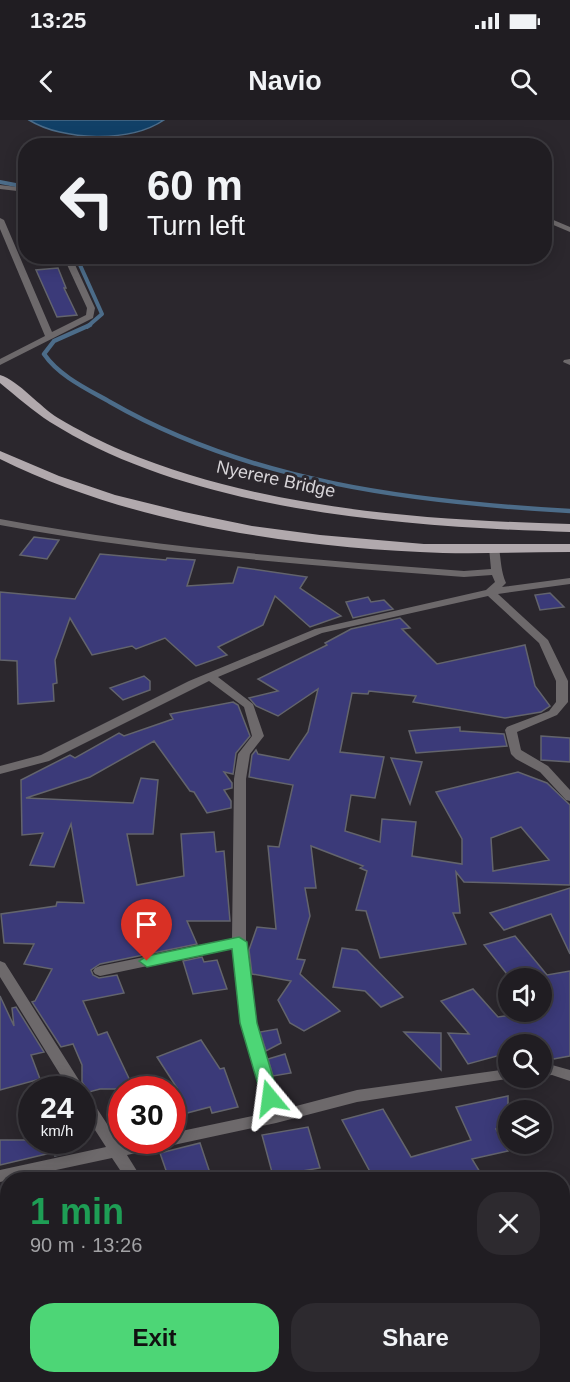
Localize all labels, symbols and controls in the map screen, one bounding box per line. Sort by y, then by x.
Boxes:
text: 13:25 [30,8,86,33]
icon: back [30,65,63,98]
icon: search [507,65,540,98]
text: Navio [248,66,322,96]
icon: left [48,162,126,240]
text: 60 m [147,162,243,209]
text: Turn left [147,211,245,241]
street label: Nyerere Bridge [215,457,337,501]
pin [121,899,172,961]
icon: arrive [130,908,163,941]
map controls [498,968,552,1154]
button: sound [498,968,552,1022]
button: search [498,1034,552,1088]
position arrow [238,1066,302,1130]
speed limit sign: 30 [108,1076,186,1154]
text: 24 [40,1091,74,1124]
button: layers [498,1100,552,1154]
text: km/h [41,1122,73,1139]
text: 1 min [30,1191,124,1232]
button: close [477,1192,540,1255]
text: 90 m · 13:26 [30,1234,142,1256]
button: Exit [30,1303,279,1372]
button: Share [291,1303,540,1372]

